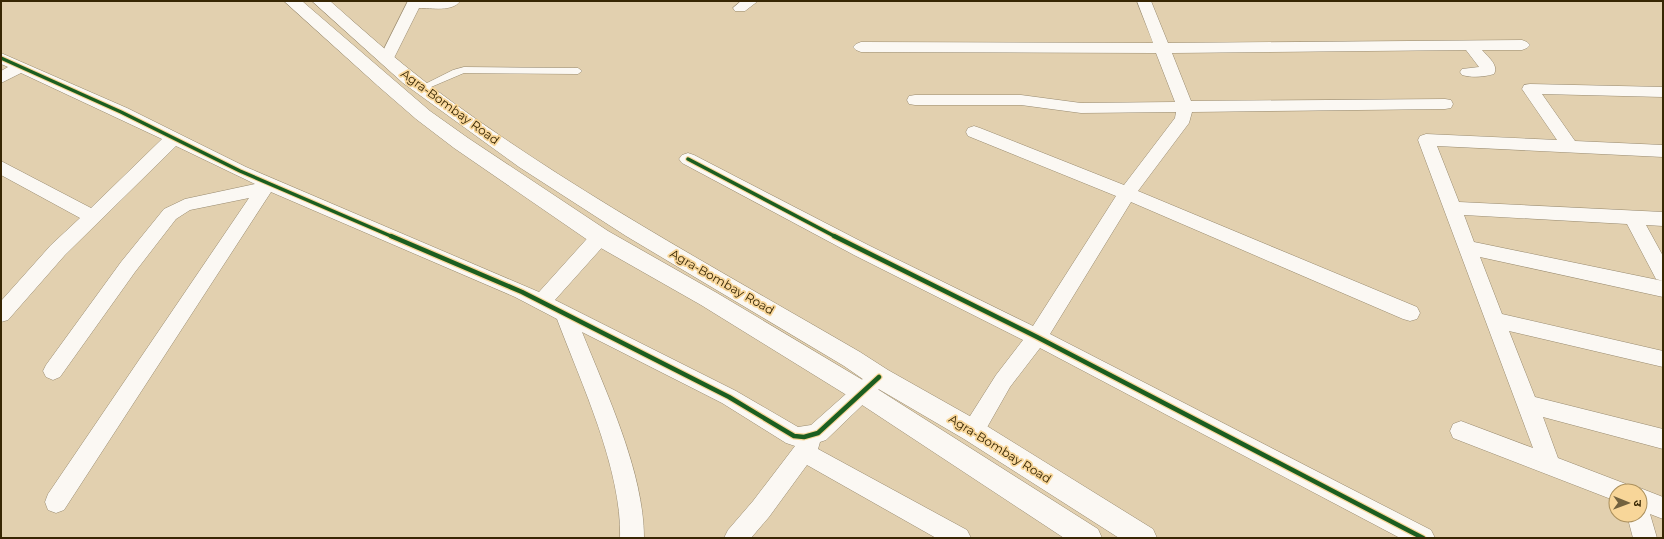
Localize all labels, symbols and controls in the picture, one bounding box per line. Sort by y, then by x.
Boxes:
street label: Agra-Bombay Road [398,66,502,147]
street label: Agra-Bombay Road [667,246,777,318]
street label: Agra-Bombay Road [946,411,1054,486]
north arrow [1608,483,1648,523]
text: उ [1631,500,1645,507]

